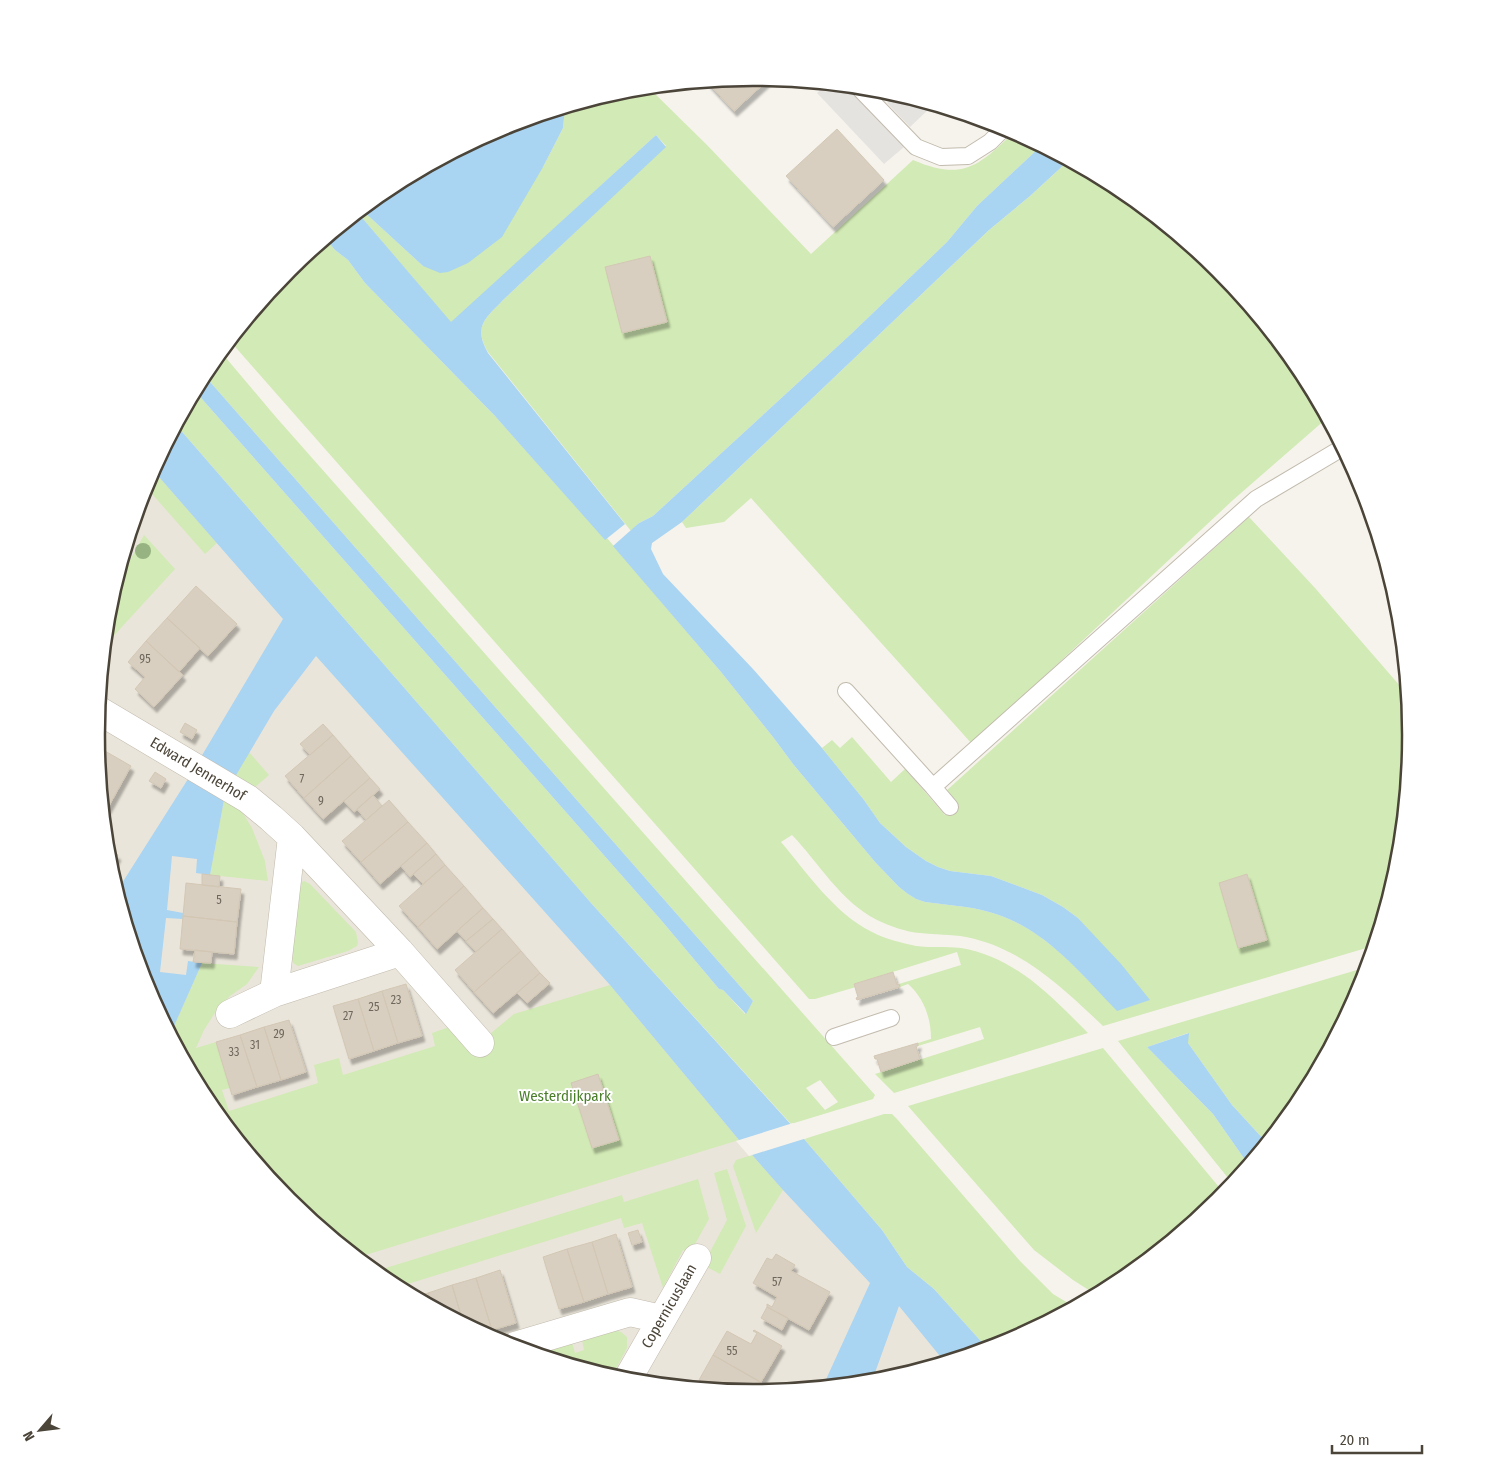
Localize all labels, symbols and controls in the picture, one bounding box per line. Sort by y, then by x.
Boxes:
house number: 95 [139,652,151,666]
street label: Edward Jennerhof [147,733,250,805]
house number: 7 [300,772,305,786]
house number: 9 [318,794,324,808]
house number: 5 [216,893,222,907]
house number: 23 [391,993,401,1007]
house number: 25 [369,1000,380,1014]
house number: 27 [343,1009,353,1023]
house number: 29 [273,1027,285,1041]
house number: 31 [250,1038,260,1052]
house number: 33 [229,1045,239,1059]
park label: Westerdijkpark [519,1087,611,1105]
street label: Copernicuslaan [638,1261,700,1351]
house number: 57 [772,1275,782,1289]
house number: 55 [727,1344,738,1358]
north arrow [15,1405,65,1455]
scale bar [1332,1422,1422,1454]
text: N [19,1428,38,1444]
text: 20 m [1340,1431,1370,1449]

